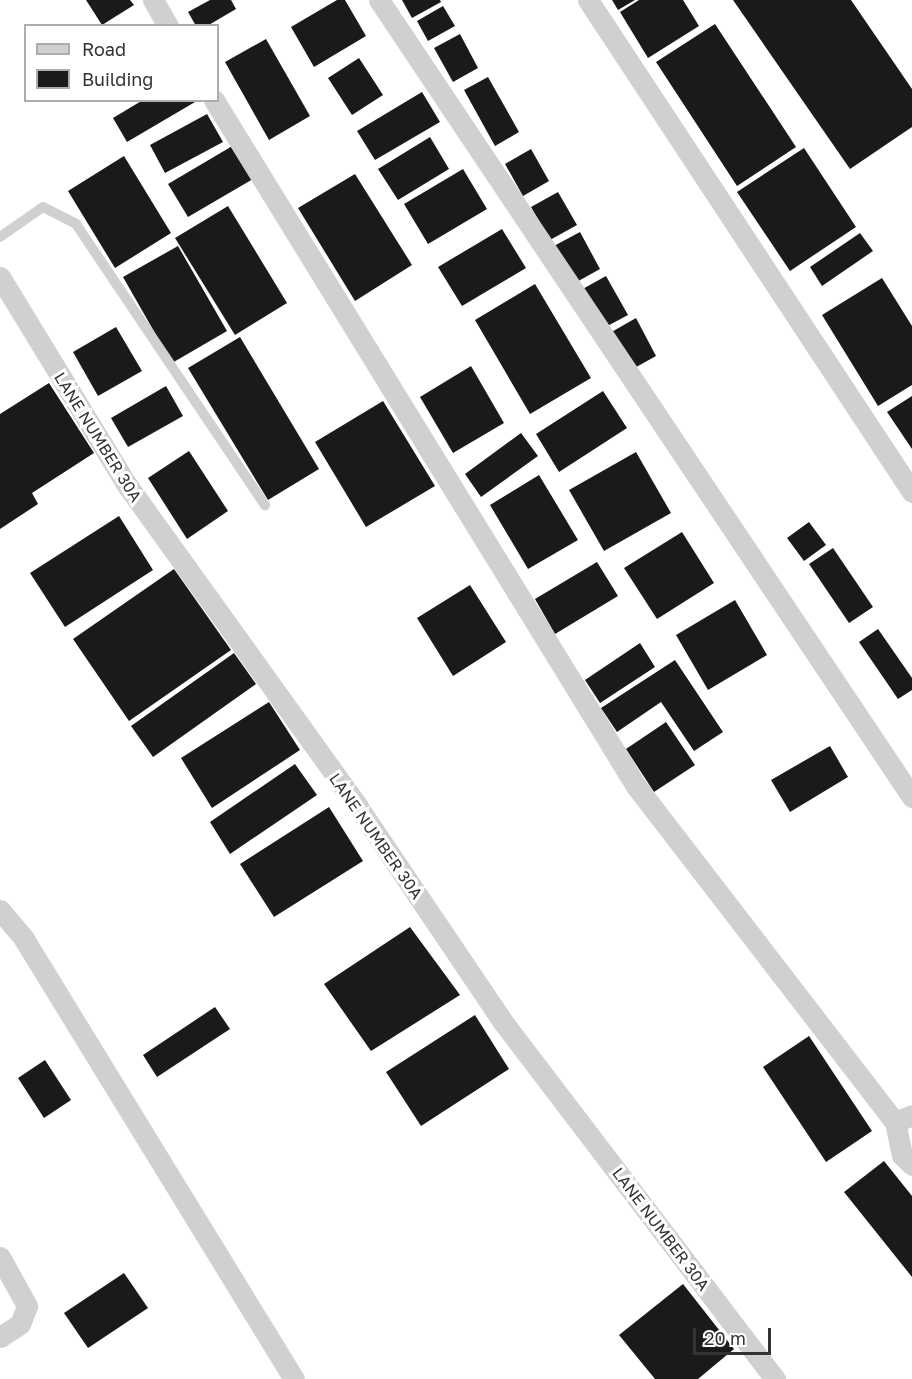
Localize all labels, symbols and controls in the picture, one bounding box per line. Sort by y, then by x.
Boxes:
legend [24,24,219,102]
text: Road [82,38,126,60]
text: Building [82,68,153,90]
street label: LANE NUMBER 30A [50,369,146,505]
street label: LANE NUMBER 30A [325,769,427,903]
street label: LANE NUMBER 30A [608,1164,714,1294]
scale bar [696,1316,774,1354]
text: 20 m [704,1327,746,1349]

